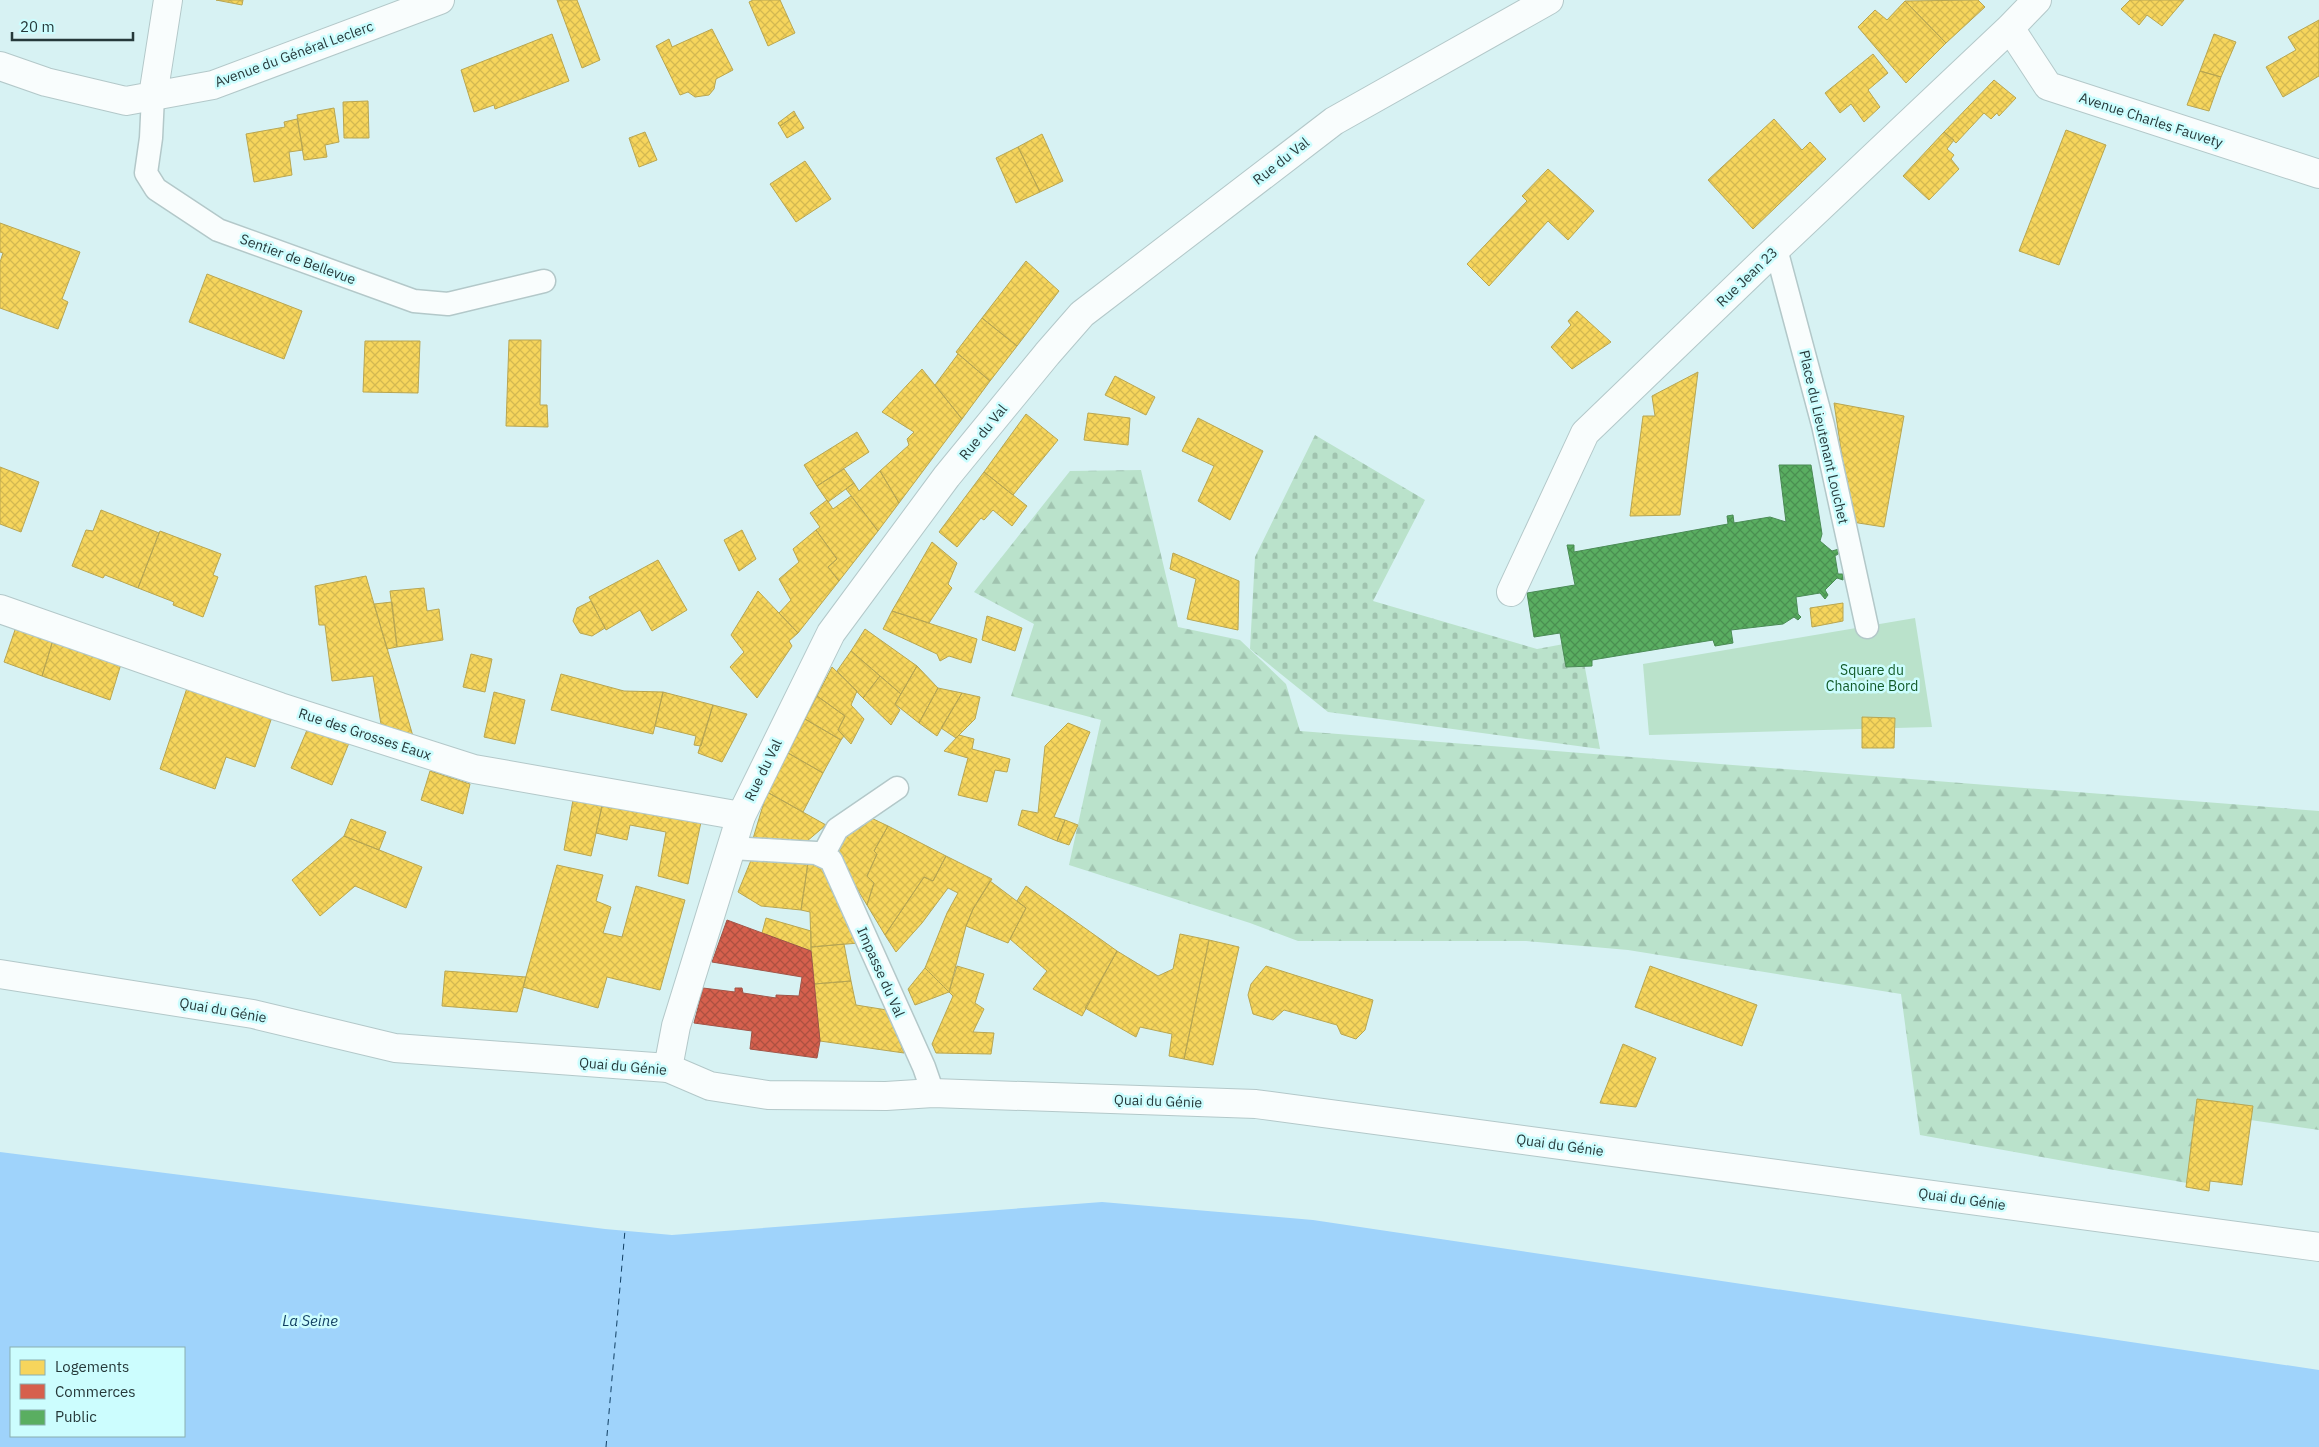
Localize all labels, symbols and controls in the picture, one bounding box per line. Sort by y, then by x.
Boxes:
scale bar [12,10,134,42]
text: 20 m [20,17,55,36]
street label: Avenue du Général Leclerc [212,17,376,91]
street label: Avenue Charles Fauvety [2077,88,2225,152]
street label: Rue du Val [1249,133,1313,189]
street label: Sentier de Bellevue [238,230,359,288]
street label: Rue Jean 23 [1713,243,1781,311]
street label: Place du Lieutenant Louchet [1795,348,1853,526]
street label: Rue du Val [955,400,1011,464]
park label: Square du Chanoine Bord [1826,661,1918,695]
street label: Rue des Grosses Eaux [296,704,434,764]
street label: Rue du Val [740,736,786,804]
street label: Impasse du Val [853,924,909,1020]
street label: Quai du Génie [178,993,268,1027]
street label: Quai du Génie [578,1053,668,1079]
street label: Quai du Génie [1114,1090,1203,1112]
street label: Quai du Génie [1515,1130,1605,1160]
street label: Quai du Génie [1917,1184,2007,1214]
water label: La Seine [282,1311,338,1330]
legend [10,1347,185,1437]
text: Logements [55,1357,129,1376]
text: Commerces [55,1382,136,1401]
text: Public [55,1407,97,1426]

